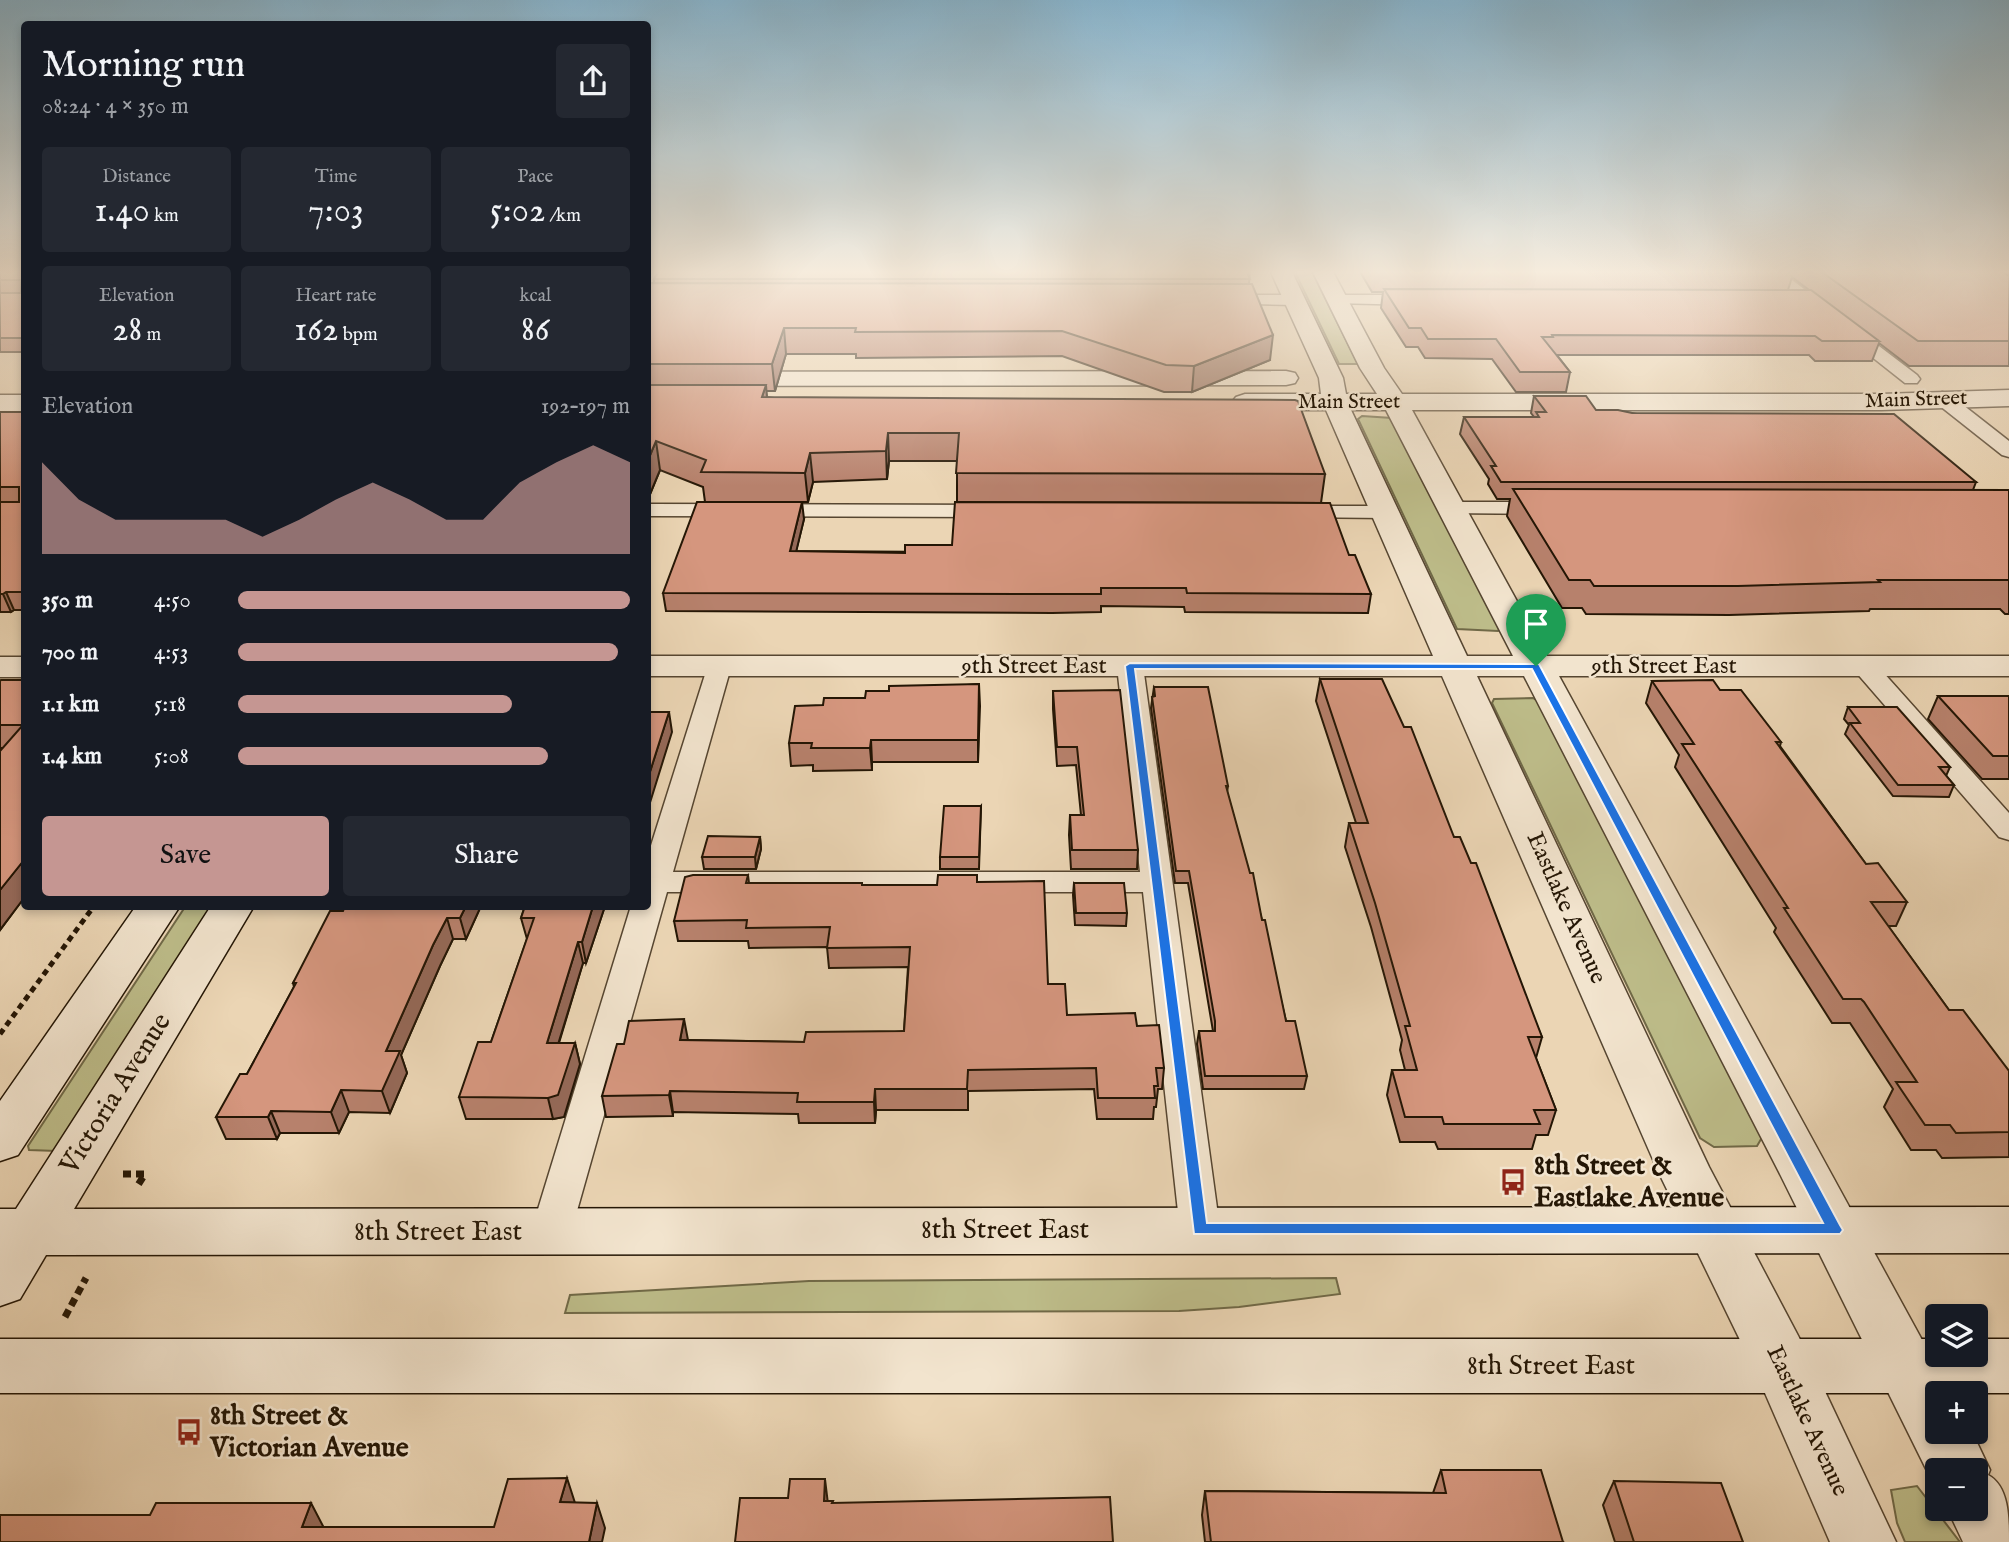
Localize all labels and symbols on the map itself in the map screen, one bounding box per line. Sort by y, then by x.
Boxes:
street label: Main Street [1864,385,1968,415]
street label: Main Street [1298,389,1400,416]
pin [1506,594,1566,666]
street label: 9th Street East [960,651,1107,682]
street label: 9th Street East [1590,651,1737,682]
street label: Eastlake Avenue [1519,827,1613,989]
street label: Victoria Avenue [52,1007,180,1182]
place label: 8th Street & Eastlake Avenue [1534,1149,1724,1216]
bus stop icon: 8th Street & Eastlake Avenue [1498,1167,1528,1197]
street label: 8th Street East [921,1213,1090,1248]
street label: 8th Street East [354,1215,523,1250]
street label: Eastlake Avenue [1759,1341,1855,1501]
street label: 8th Street East [1467,1349,1636,1384]
place label: 8th Street & Victorian Avenue [209,1399,409,1466]
bus stop icon: 8th Street & Victorian Avenue [174,1417,204,1447]

